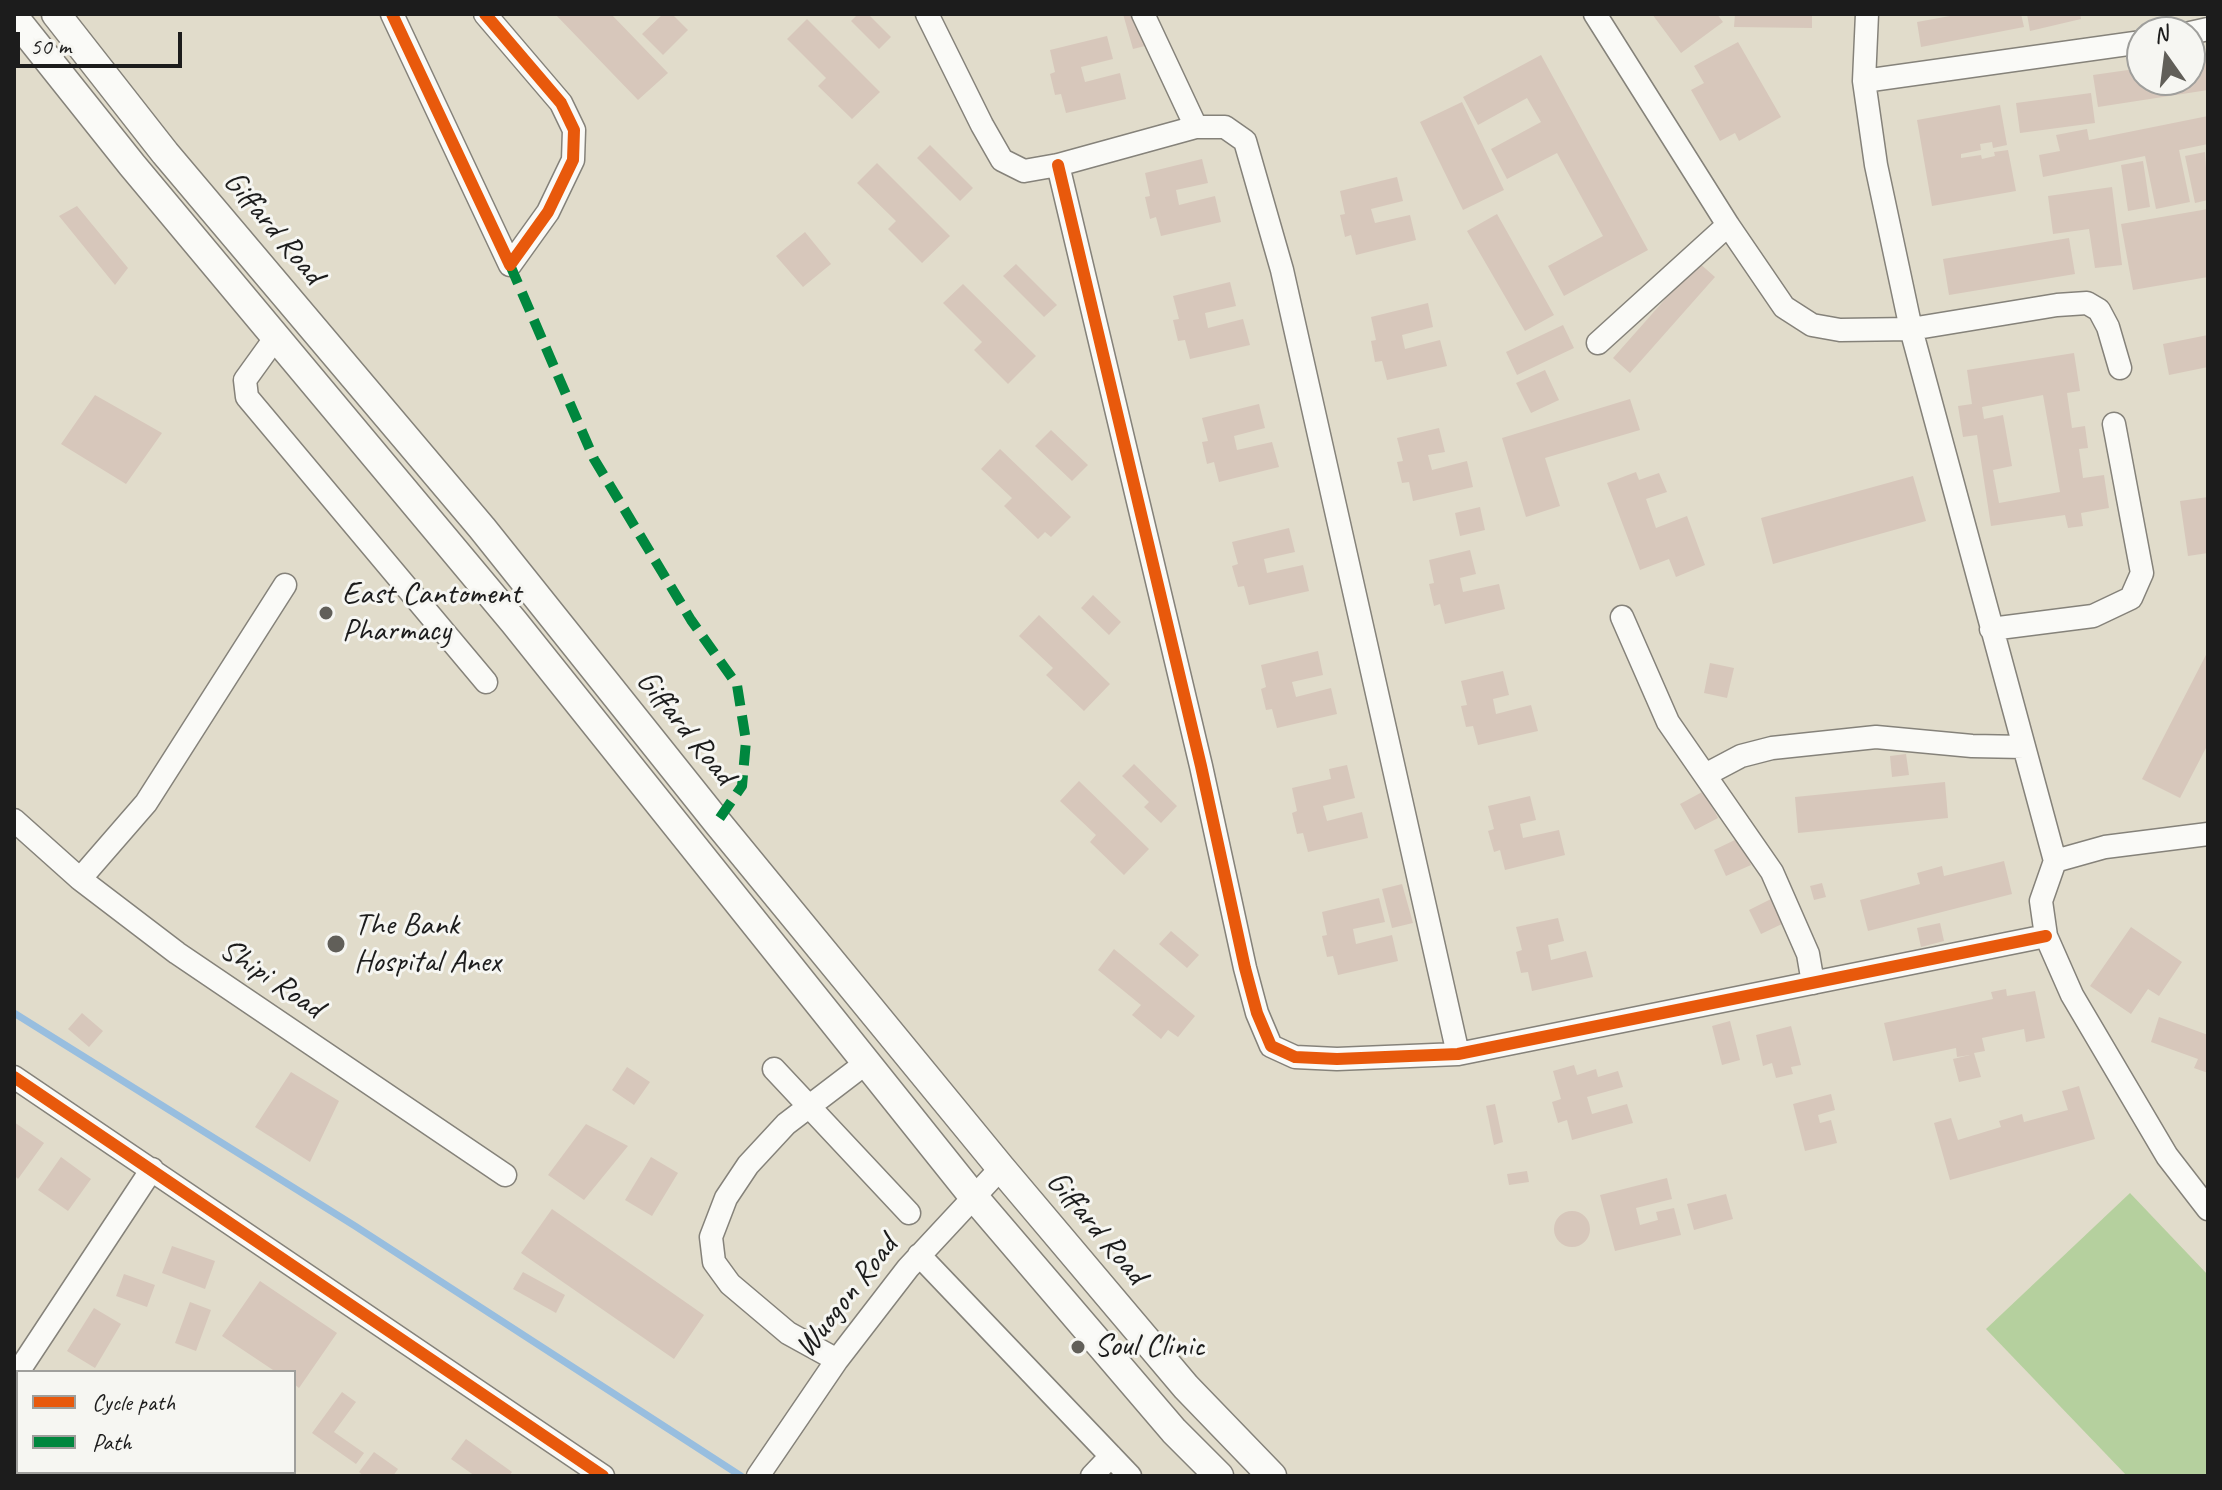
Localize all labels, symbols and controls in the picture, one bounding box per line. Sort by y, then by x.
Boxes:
scale bar [20,16,186,66]
north arrow [2126,16,2206,96]
text: N [2151,19,2171,50]
text: 50 m [30,31,71,61]
street label: Giffard Road [215,164,331,292]
place label: East Cantoment Pharmacy [342,576,521,651]
marker: East Cantoment Pharmacy [317,604,335,622]
street label: Giffard Road [627,663,743,793]
place label: The Bank Hospital Anex [354,907,501,982]
street label: Shipi Road [212,931,330,1027]
marker: The Bank Hospital Anex [325,933,347,955]
street label: Giffard Road [1038,1164,1154,1292]
street label: Wuogon Road [787,1228,907,1366]
place label: Soul Clinic [1094,1328,1204,1366]
marker: Soul Clinic [1069,1338,1087,1356]
legend [16,1370,296,1474]
text: Cycle path [92,1387,175,1417]
text: Path [92,1427,132,1457]

